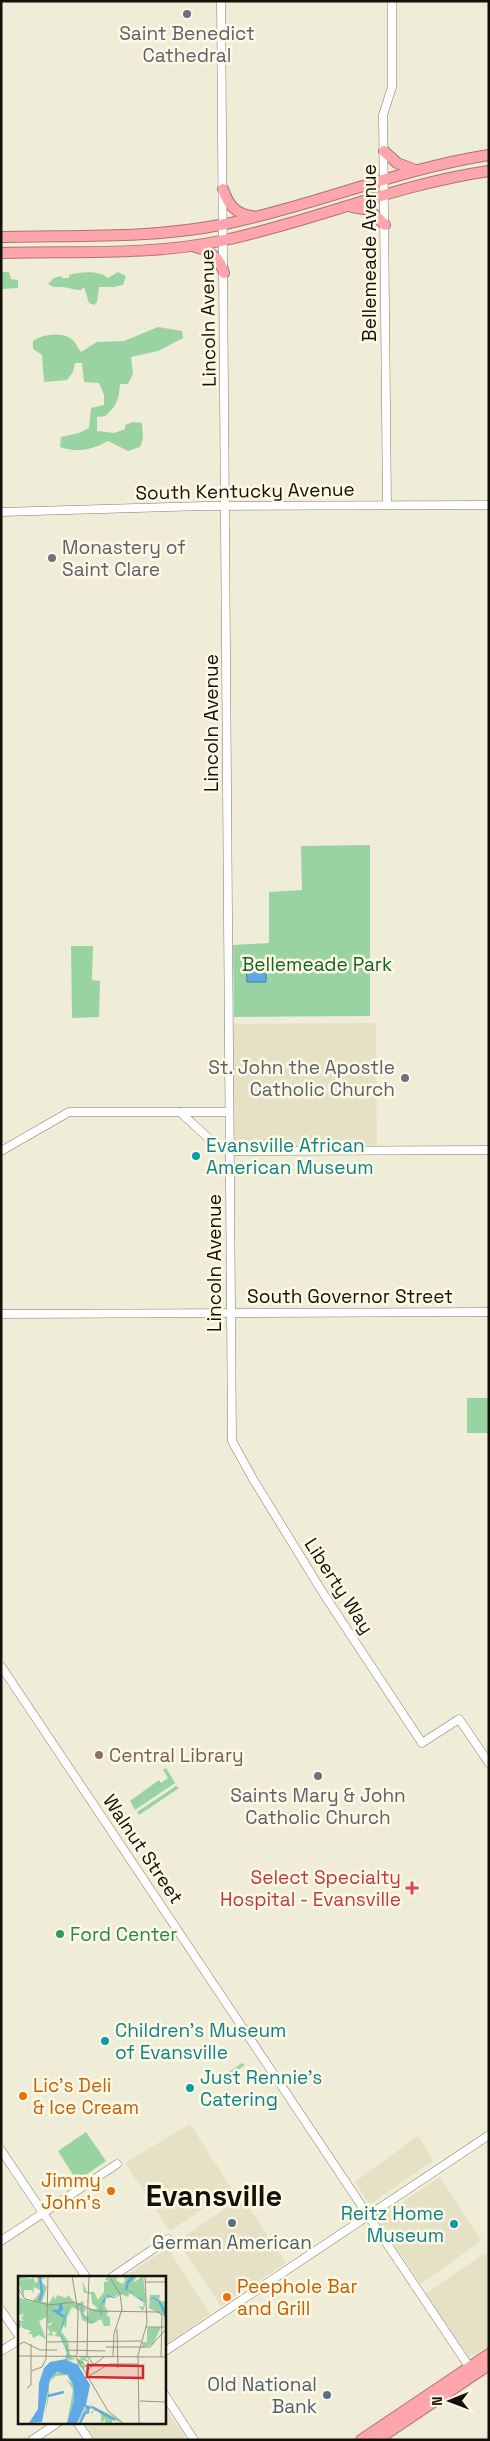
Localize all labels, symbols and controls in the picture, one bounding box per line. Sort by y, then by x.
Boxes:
marker: Saint Benedict Cathedral [181,8,193,20]
place label: Saint Benedict Cathedral [119,21,255,68]
street label: Bellemeade Avenue [357,164,382,342]
street label: Lincoln Avenue [194,249,222,387]
street label: South Kentucky Avenue [135,477,355,505]
place label: Monastery of Saint Clare [62,535,186,582]
marker: Monastery of Saint Clare [46,552,58,564]
street label: Lincoln Avenue [199,654,224,792]
park label: Bellemeade Park [242,952,392,977]
place label: St. John the Apostle Catholic Church [208,1055,395,1102]
marker: St. John the Apostle Catholic Church [399,1072,411,1084]
place label: Evansville African American Museum [206,1133,374,1180]
marker: Evansville African American Museum [190,1150,202,1162]
street label: Lincoln Avenue [202,1194,227,1332]
street label: South Governor Street [247,1284,453,1309]
street label: Liberty Way [299,1533,379,1639]
place label: Central Library [109,1743,244,1768]
marker: Central Library [93,1749,105,1761]
marker: Saints Mary & John Catholic Church [312,1770,324,1782]
place label: Saints Mary & John Catholic Church [230,1783,406,1830]
street label: Walnut Street [97,1789,189,1909]
place label: Select Specialty Hospital - Evansville [220,1865,401,1912]
marker: Select Specialty Hospital - Evansville [405,1881,419,1895]
place label: Ford Center [70,1922,177,1947]
marker: Ford Center [54,1928,66,1940]
place label: Children's Museum of Evansville [115,2018,286,2065]
marker: Children's Museum of Evansville [99,2035,111,2047]
place label: Just Rennie's Catering [200,2065,322,2112]
place label: Lic's Deli & Ice Cream [33,2073,139,2120]
marker: Just Rennie's Catering [184,2082,196,2094]
marker: Lic's Deli & Ice Cream [17,2090,29,2102]
place label: Jimmy John's [41,2168,101,2215]
district label: Evansville [146,2177,282,2214]
marker: Jimmy John's [105,2185,117,2197]
place label: Reitz Home Museum [341,2201,444,2248]
marker: German American [226,2217,238,2229]
marker: Reitz Home Museum [448,2218,460,2230]
place label: German American [152,2230,312,2255]
place label: Peephole Bar and Grill [237,2274,358,2321]
inset map [18,2276,165,2424]
marker: Peephole Bar and Grill [221,2291,233,2303]
place label: Old National Bank [207,2372,317,2419]
north arrow [425,2376,475,2426]
marker: Old National Bank [321,2389,333,2401]
text: N [428,2396,446,2406]

